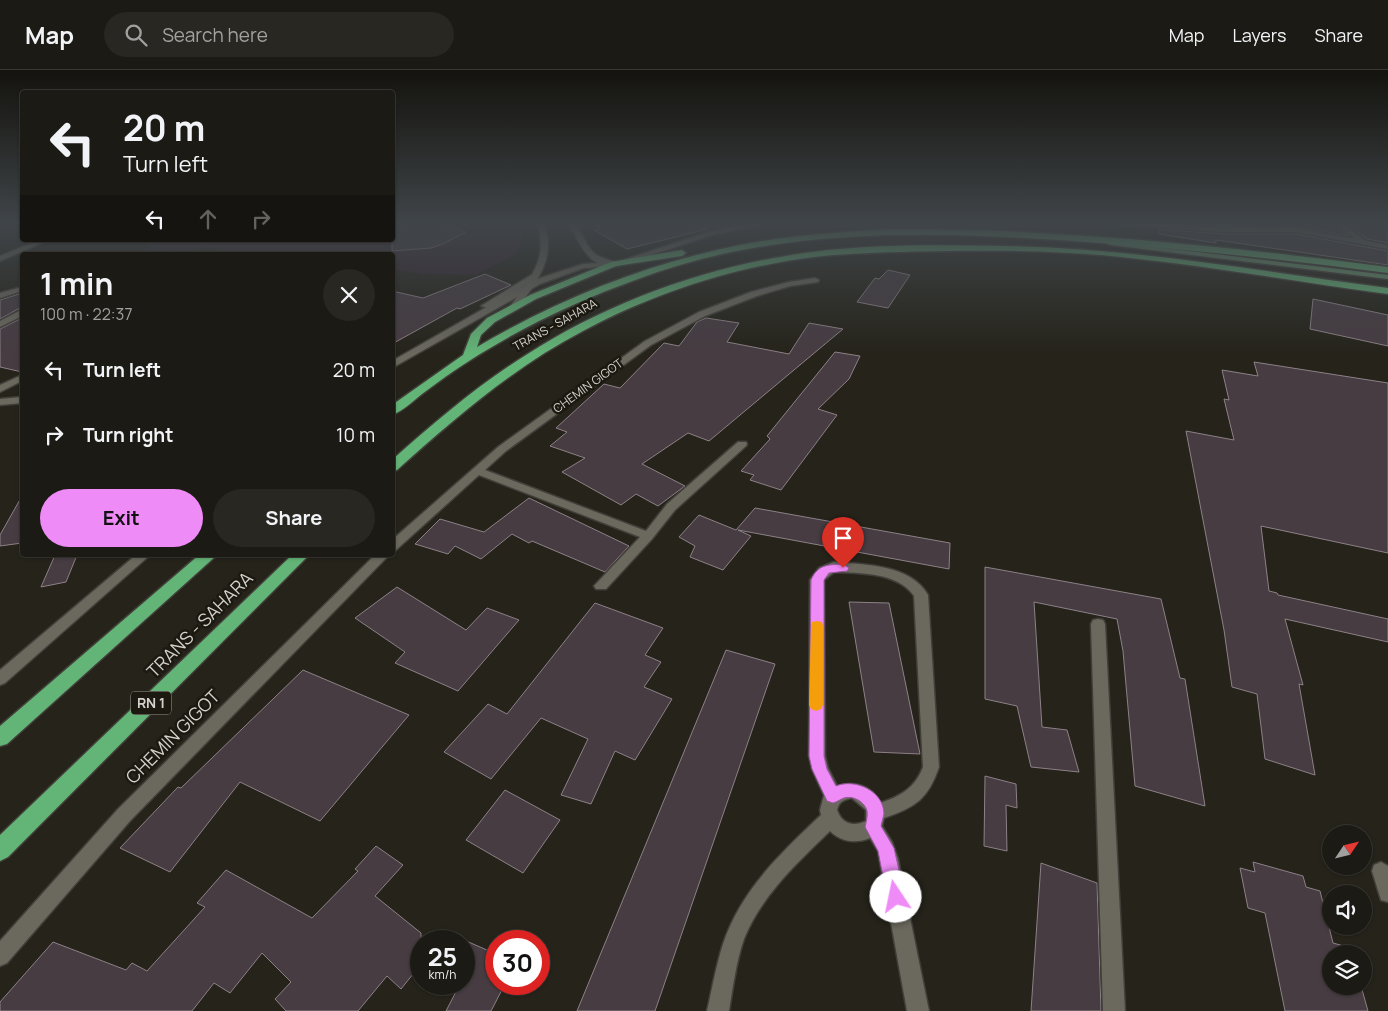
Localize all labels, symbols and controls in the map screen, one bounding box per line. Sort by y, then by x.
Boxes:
search box [104,12,454,57]
text: Map [25,18,74,51]
icon: search [122,21,150,49]
text: Search here [162,22,268,48]
text: Map [1169,23,1204,47]
text: Layers [1232,23,1286,47]
text: Share [1314,23,1363,47]
text: 20 m [123,104,205,152]
icon: left [40,110,105,175]
text: Turn left [123,149,208,179]
icon: left [141,205,169,233]
icon: ahead [194,205,222,233]
icon: right [247,205,275,233]
text: 1 min [40,263,113,304]
button: close [323,269,375,321]
street label: TRANS - SAHARA [510,294,600,355]
text: 100 m · 22:37 [40,303,132,325]
street label: CHEMIN GIGOT [549,354,627,417]
icon: left [40,356,68,384]
text: Turn left [83,357,161,383]
text: 20 m [333,357,375,383]
icon: right [40,421,68,449]
text: Turn right [83,422,173,448]
text: 10 m [336,422,375,448]
button: Exit [40,489,203,547]
button: Share [213,489,375,547]
pin [822,517,864,568]
icon: arrive [829,524,857,552]
street label: TRANS - SAHARA [141,566,258,683]
street label: CHEMIN GIGOT [120,684,225,789]
road number: RN 1 [131,692,171,714]
north arrow [1322,825,1372,875]
map controls [1322,825,1372,995]
position arrow [869,870,921,922]
button: sound [1322,885,1372,935]
speed limit sign: 30 [485,930,550,995]
text: 25 [428,939,457,974]
button: layers [1322,945,1372,995]
text: km/h [429,966,456,983]

